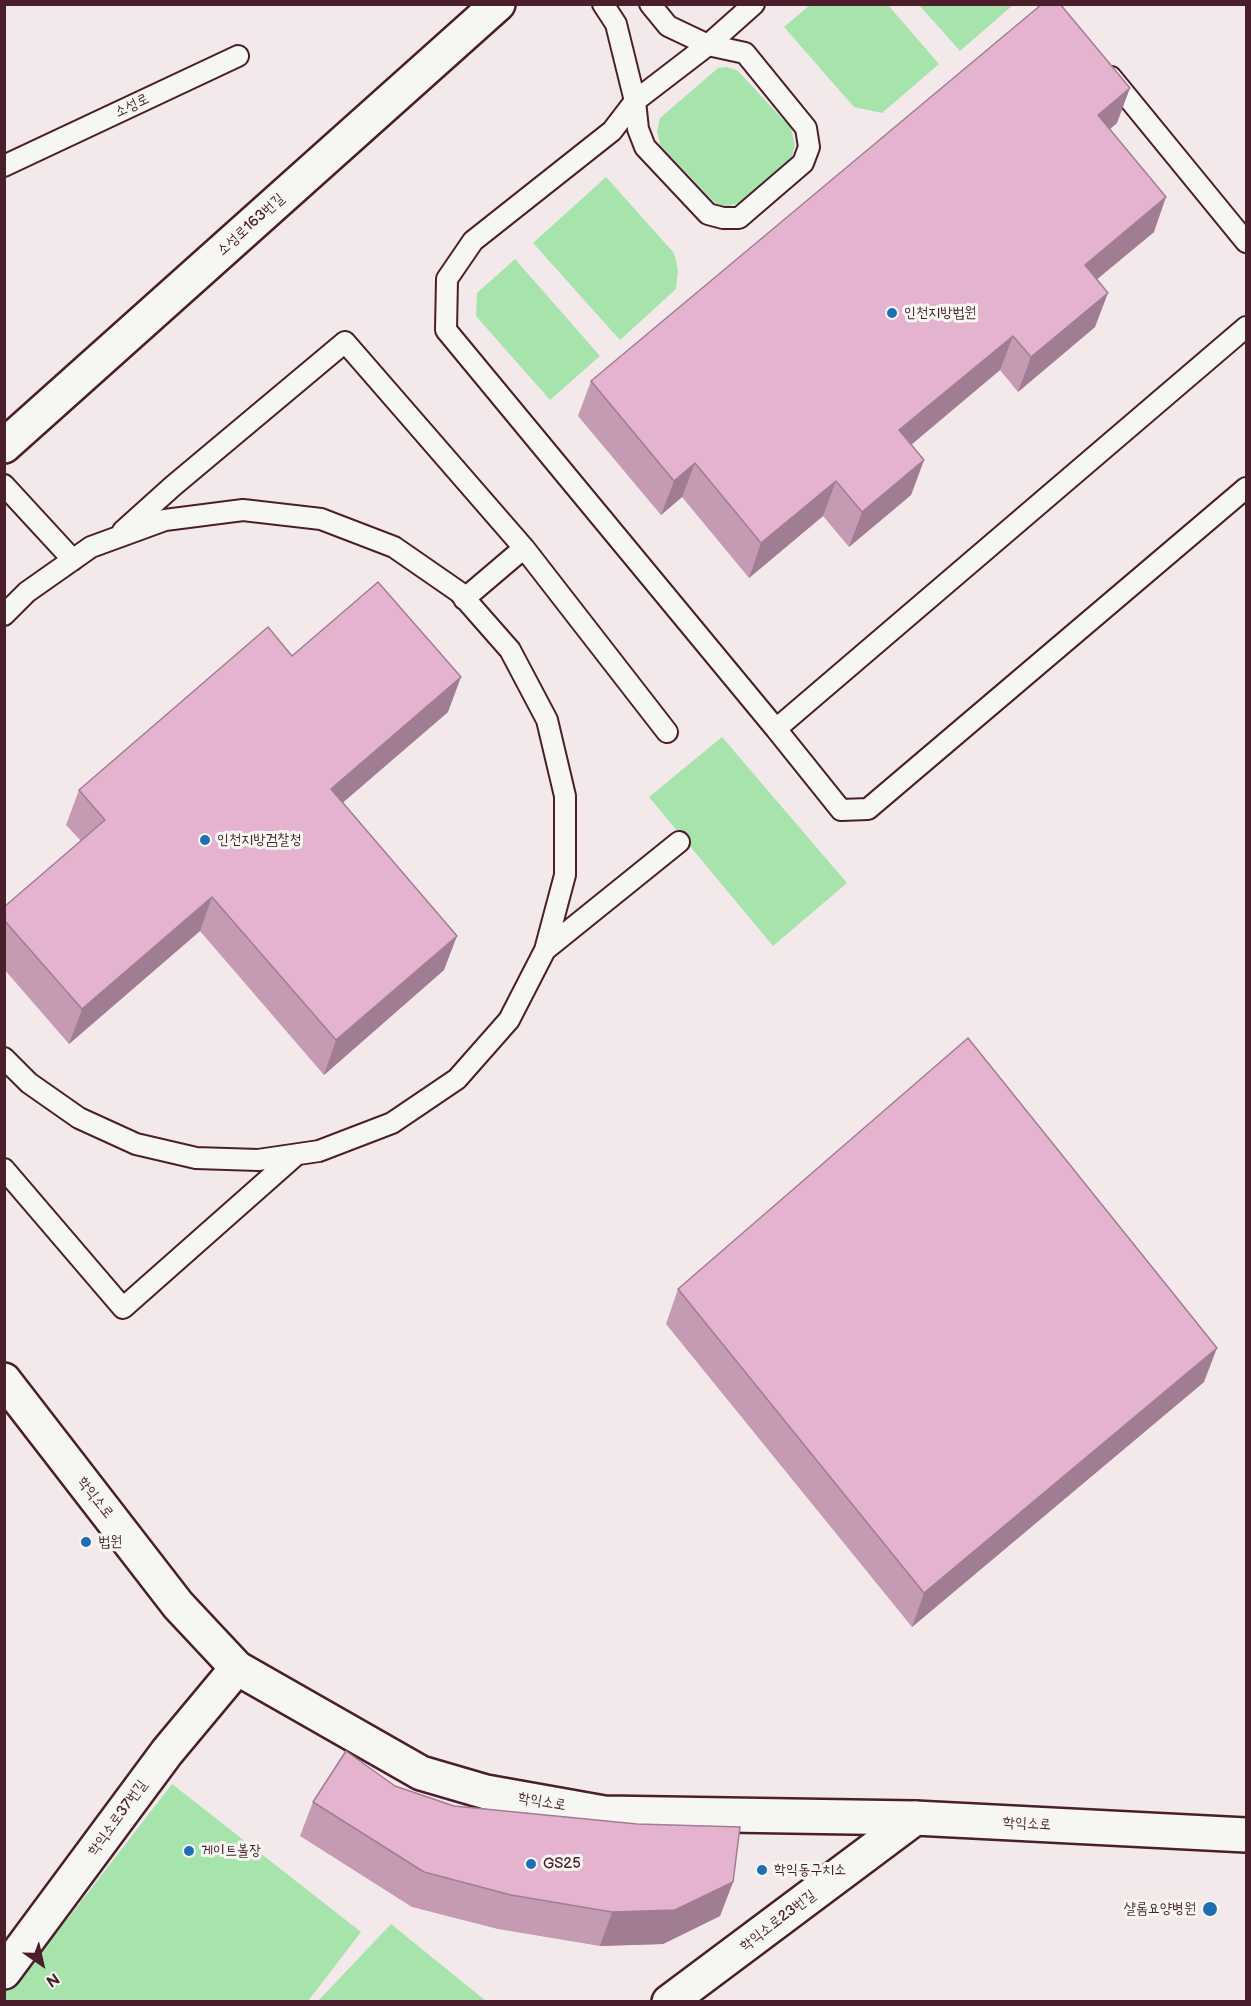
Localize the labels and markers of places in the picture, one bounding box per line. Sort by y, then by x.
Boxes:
place label: 인천지방법원 [904,304,976,322]
marker: 인천지방법원 [885,306,899,320]
place label: 인천지방검찰청 [217,831,301,849]
marker: 인천지방검찰청 [198,833,212,847]
place label: 법원 [98,1533,122,1551]
marker: 법원 [79,1535,93,1549]
place label: 게이트볼장 [201,1842,261,1860]
marker: 게이트볼장 [182,1844,196,1858]
place label: GS25 [543,1855,581,1873]
marker: GS25 [524,1857,538,1871]
place label: 학익동구치소 [774,1861,846,1879]
marker: 학익동구치소 [755,1863,769,1877]
place label: 샬롬요양병원 [1124,1900,1196,1918]
marker: 샬롬요양병원 [1201,1900,1219,1918]

